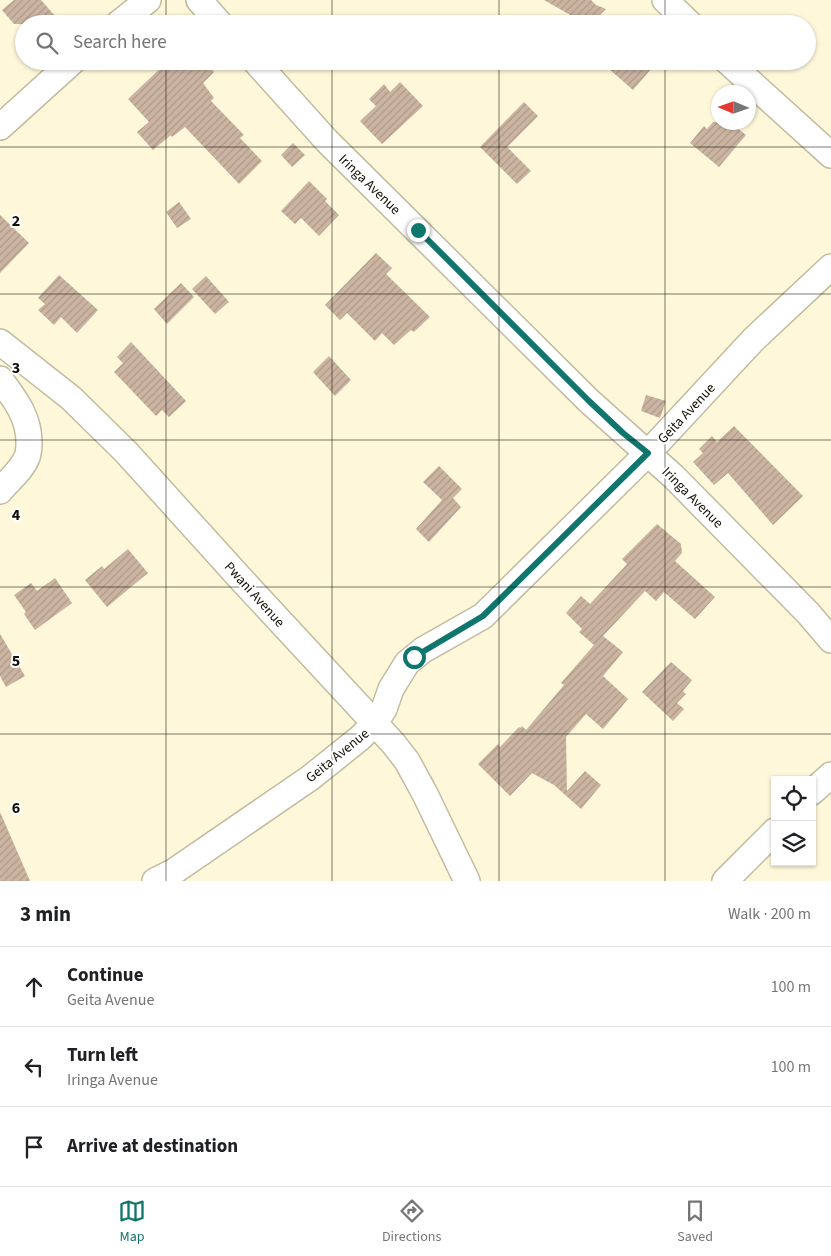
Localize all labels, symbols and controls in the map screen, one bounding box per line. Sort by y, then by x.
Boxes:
search box [15,15,816,70]
icon: search [33,29,61,57]
text: Search here [73,29,167,56]
north arrow [711,85,756,130]
street label: Iringa Avenue [334,150,405,220]
text: 2 [12,210,20,232]
route end [407,219,430,242]
text: 3 [12,357,20,379]
street label: Geita Avenue [653,379,720,448]
street label: Iringa Avenue [657,463,727,533]
text: 4 [12,504,21,526]
street label: Pwani Avenue [219,558,289,632]
route start [403,646,426,669]
text: 5 [12,650,20,672]
street label: Geita Avenue [302,724,374,788]
map controls [771,776,816,866]
button: locate [771,776,816,821]
text: 6 [12,797,20,819]
button: layers [771,821,816,866]
text: 3 min [20,899,71,929]
text: Walk · 200 m [728,903,811,925]
text: Continue [67,962,144,989]
icon: ahead [20,973,48,1001]
text: 100 m [771,976,811,998]
text: Geita Avenue [67,989,154,1011]
text: Turn left [67,1042,138,1069]
icon: left [20,1053,48,1081]
text: 100 m [771,1056,811,1078]
text: Iringa Avenue [67,1069,158,1091]
icon: arrive [20,1133,48,1161]
text: Arrive at destination [67,1133,238,1160]
tab: Map [118,1197,146,1247]
tab: Directions [382,1197,441,1247]
tab: Saved [677,1197,713,1247]

